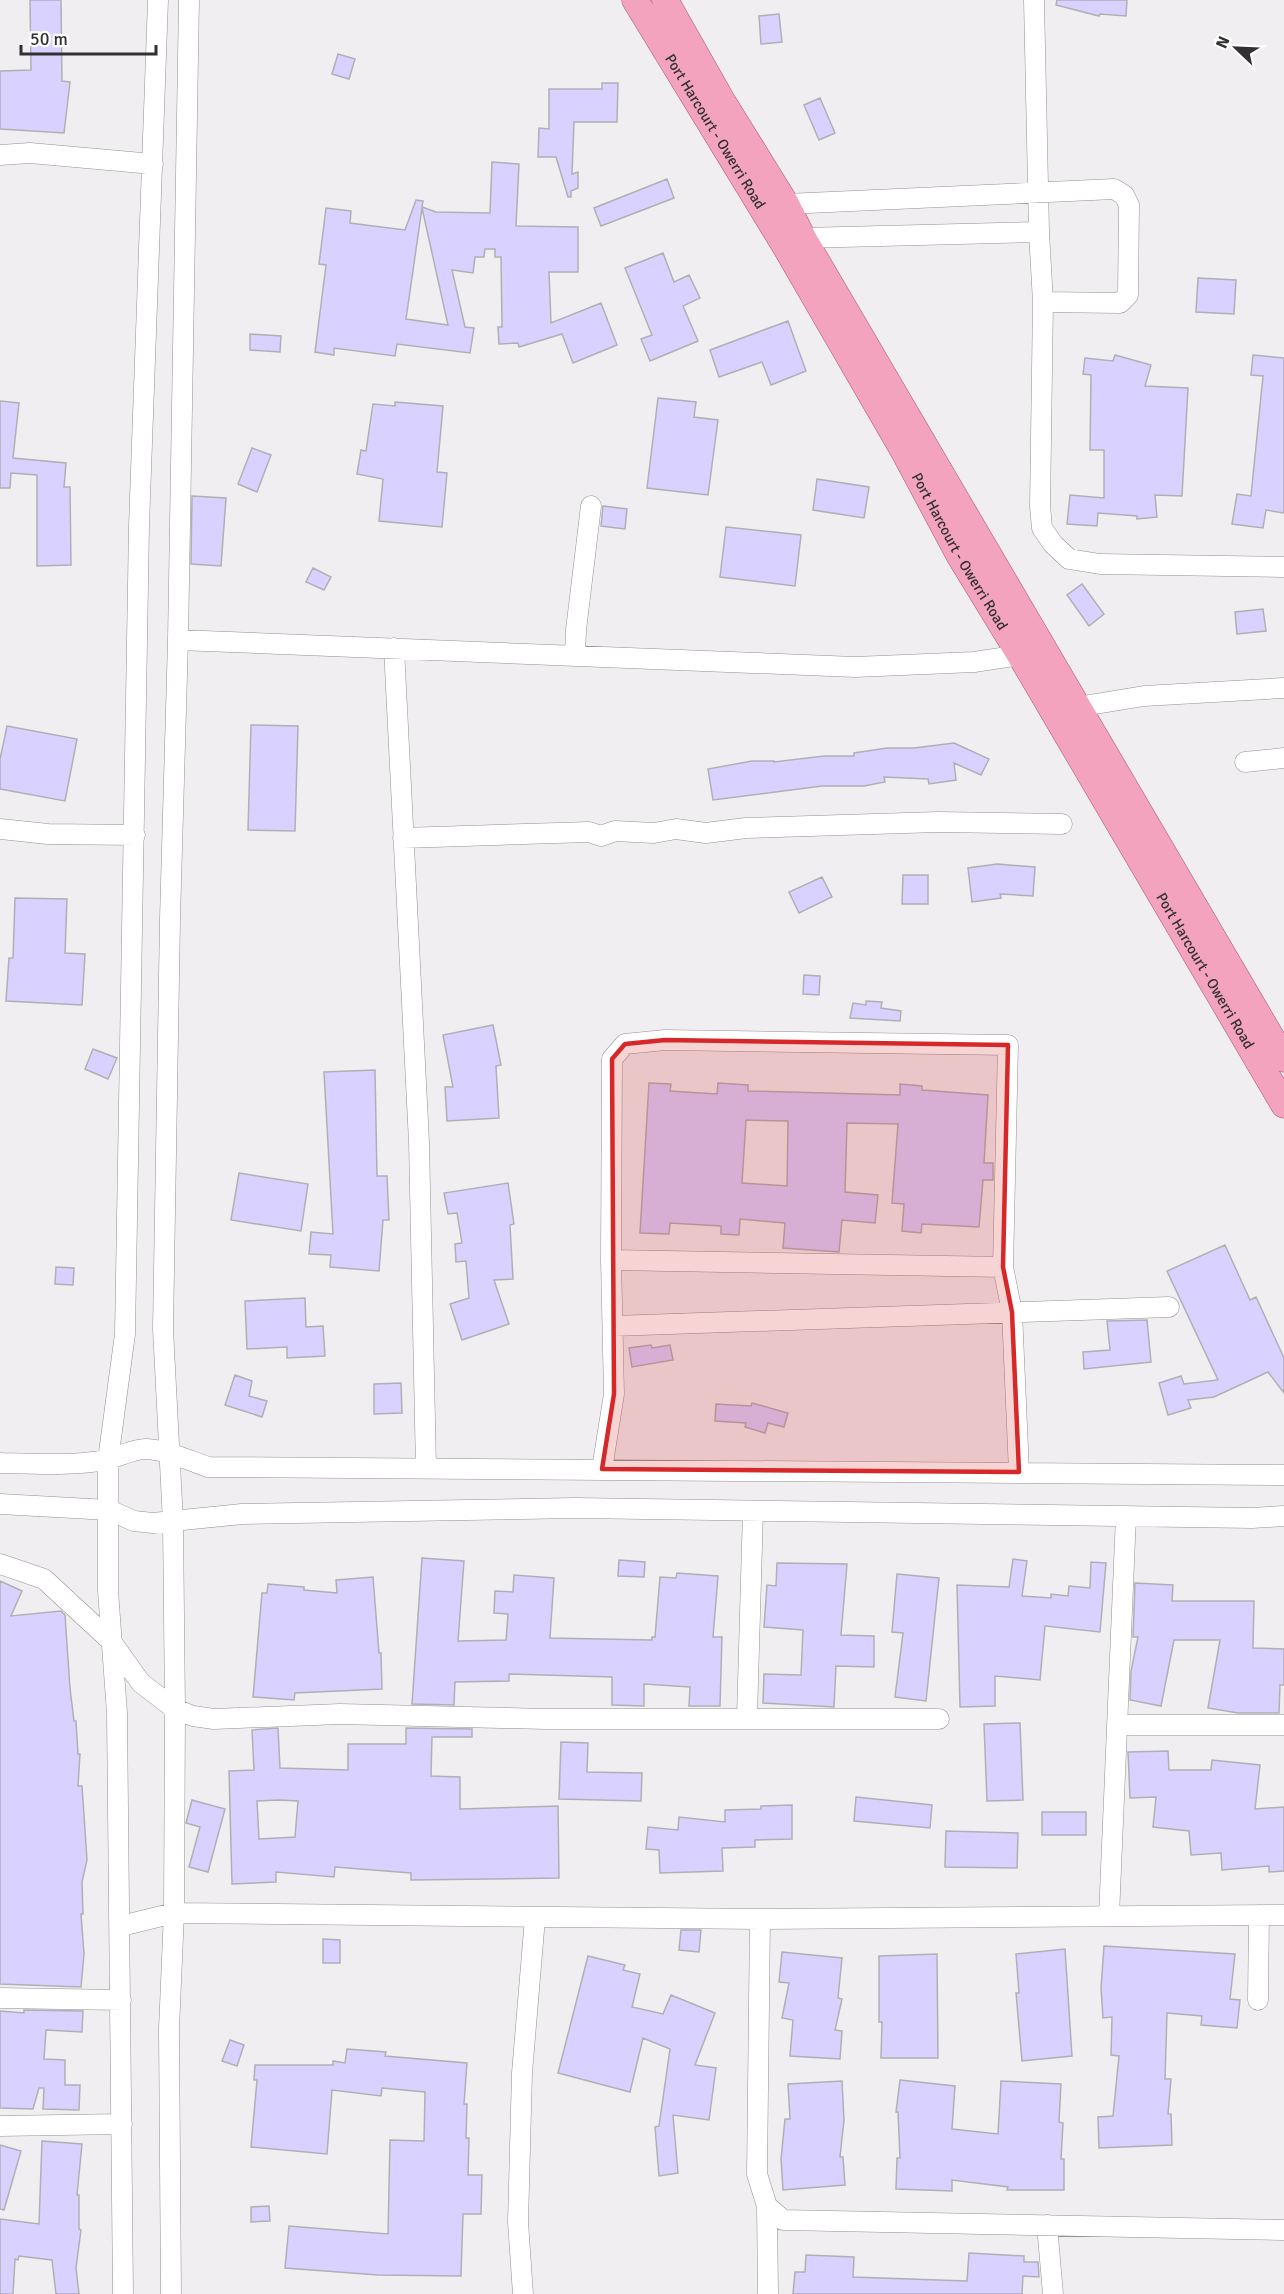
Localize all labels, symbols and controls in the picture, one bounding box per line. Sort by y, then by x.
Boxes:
scale bar [21,18,156,56]
north arrow [1206,18,1266,78]
text: 50 m [30,28,68,50]
text: N [1212,33,1234,52]
street label: Port Harcourt - Owerri Road [661,51,769,212]
street label: Port Harcourt - Owerri Road [908,470,1012,633]
street label: Port Harcourt - Owerri Road [1152,889,1258,1052]

